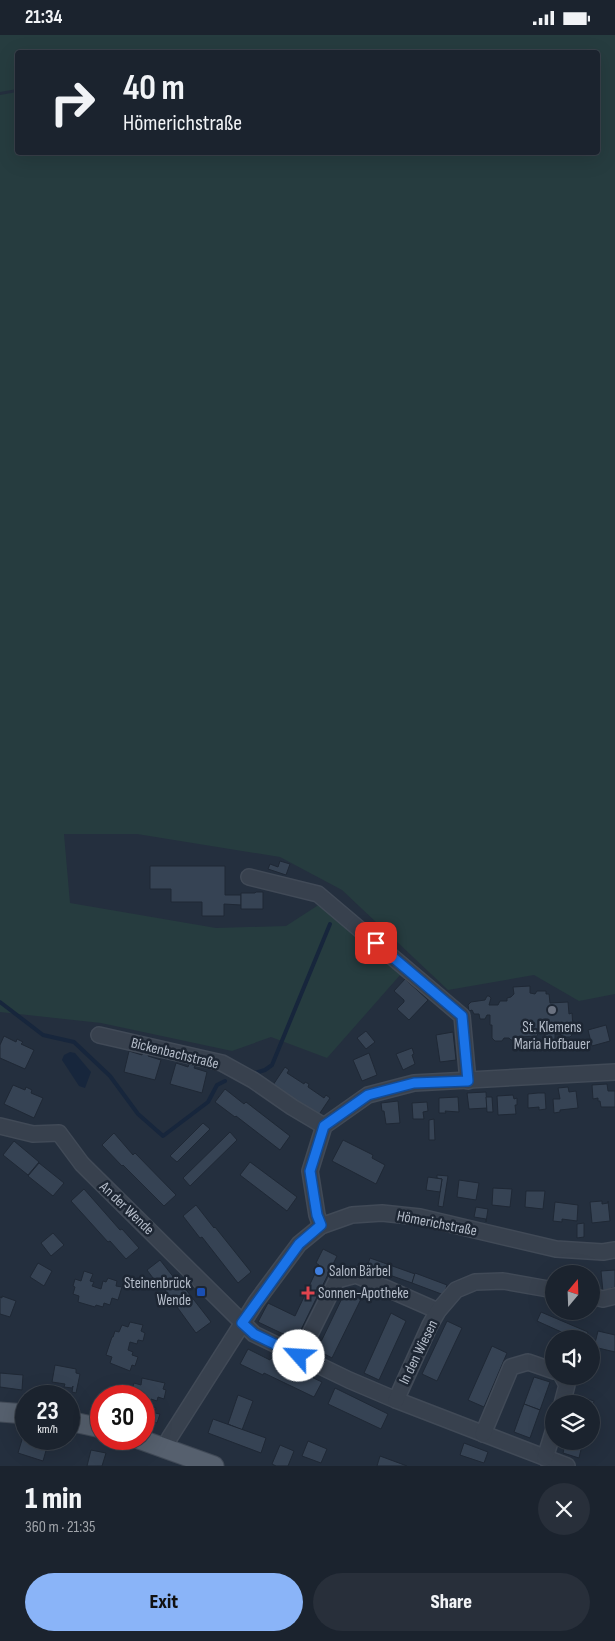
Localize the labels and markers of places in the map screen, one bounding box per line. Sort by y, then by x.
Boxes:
pin [355,922,397,964]
marker: St. Klemens Maria Hofbauer [546,1004,558,1016]
place label: St. Klemens Maria Hofbauer [514,1018,591,1054]
place label: Salon Bärbel [329,1262,391,1281]
marker: Salon Bärbel [313,1265,325,1277]
place label: Steinenbrück Wende [124,1274,191,1310]
place label: Sonnen-Apotheke [318,1284,409,1303]
marker: Steinenbrück Wende [195,1286,207,1298]
marker: Sonnen-Apotheke [302,1287,314,1299]

